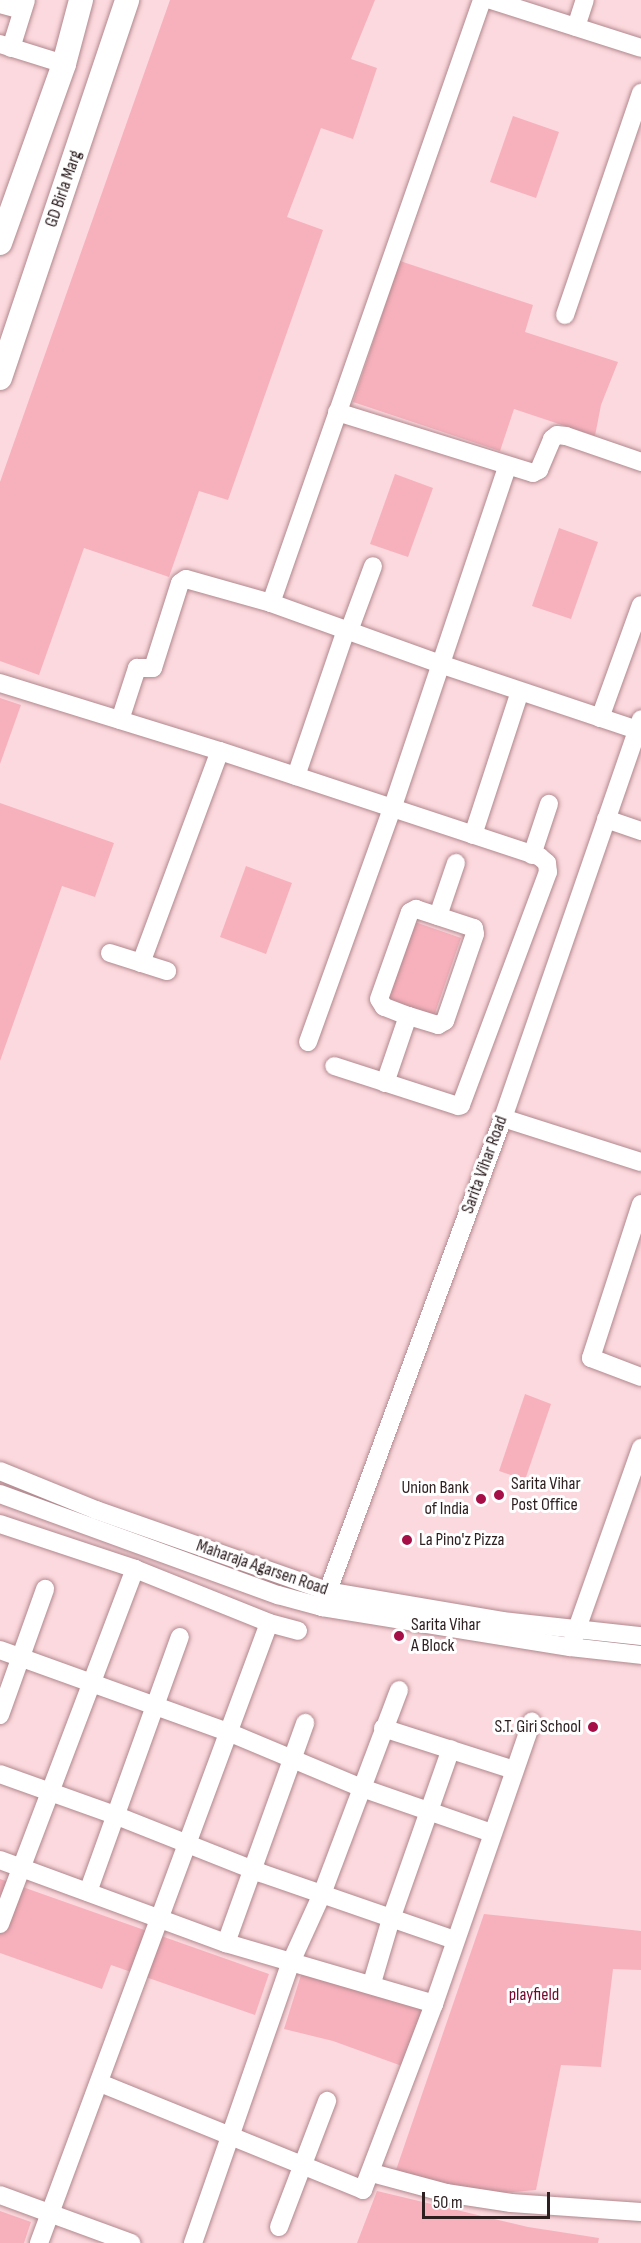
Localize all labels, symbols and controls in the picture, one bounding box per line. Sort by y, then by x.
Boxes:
street label: GD Birla Marg [41,148,87,230]
street label: Sarita Vihar Road [457,1113,513,1217]
place label: Sarita Vihar Post Office [511,1474,581,1516]
place label: Union Bank of India [401,1478,469,1520]
marker: Sarita Vihar Post Office [492,1488,506,1502]
marker: Union Bank of India [474,1492,488,1506]
place label: La Pino'z Pizza [419,1529,505,1551]
marker: La Pino'z Pizza [400,1533,414,1547]
street label: Maharaja Agarsen Road [193,1535,331,1601]
place label: Sarita Vihar A Block [411,1615,481,1658]
marker: Sarita Vihar A Block [392,1629,406,1643]
place label: S.T. Giri School [495,1716,581,1738]
marker: S.T. Giri School [586,1720,600,1734]
park label: playfield [509,1984,559,2006]
scale bar [425,2180,552,2218]
text: 50 m [433,2192,463,2213]

